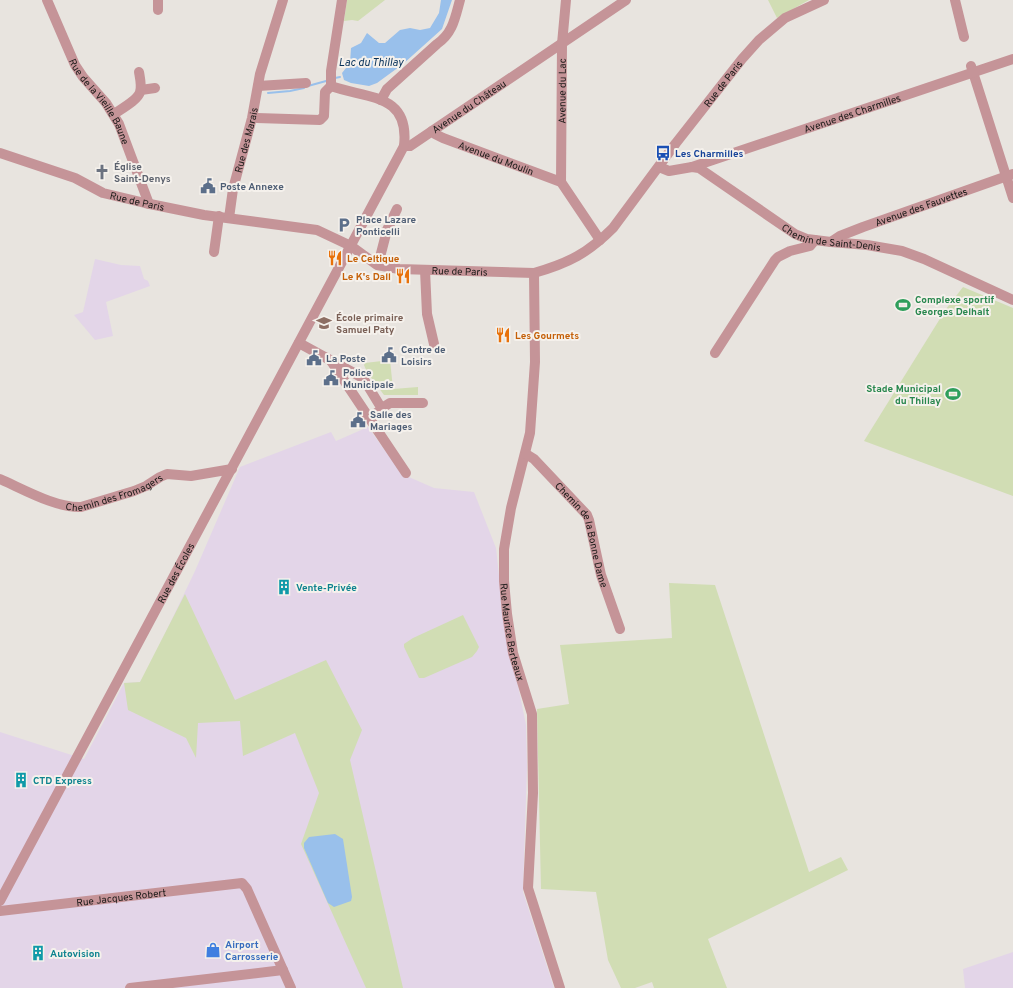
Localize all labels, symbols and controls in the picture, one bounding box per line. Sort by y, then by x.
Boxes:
water label: Lac du Thillay [339,56,405,70]
street label: Rue de la Vieille Baune [65,57,131,147]
street label: Avenue du Lac [556,58,570,124]
street label: Rue de Paris [702,58,746,110]
street label: Avenue du Château [430,78,509,137]
street label: Avenue des Charmilles [802,92,903,137]
street label: Rue des Marais [233,106,262,175]
street label: Avenue du Moulin [456,139,535,179]
bus stop icon: Les Charmilles [654,144,672,162]
place label: Les Charmilles [675,148,743,161]
place label: Église Saint-Denys [114,161,171,186]
church icon: Église Saint-Denys [93,163,111,181]
public building icon: Poste Annexe [199,177,217,195]
place label: Poste Annexe [220,181,284,194]
street label: Avenue des Fauvettes [873,185,970,230]
street label: Rue de Paris [108,190,166,215]
place label: Place Lazare Ponticelli [356,214,417,239]
parking icon: Place Lazare Ponticelli [335,216,353,234]
street label: Chemin de Saint-Denis [778,222,882,255]
restaurant icon: Le Celtique [326,249,344,267]
place label: Le Celtique [347,253,400,266]
street label: Rue de Paris [431,265,488,280]
restaurant icon: Le K's Dall [394,267,412,285]
place label: Le K's Dall [342,271,391,284]
place label: Complexe sportif Georges Delhalt [915,294,994,319]
sports icon: Complexe sportif Georges Delhalt [894,296,912,314]
place label: École primaire Samuel Paty [336,312,404,337]
school or university icon: École primaire Samuel Paty [315,314,333,332]
restaurant icon: Les Gourmets [494,326,512,344]
place label: Les Gourmets [515,330,579,343]
place label: Centre de Loisirs [401,344,446,369]
public building icon: Centre de Loisirs [380,346,398,364]
public building icon: La Poste [305,349,323,367]
place label: La Poste [326,353,366,366]
place label: Police Municipale [343,367,394,392]
public building icon: Police Municipale [322,369,340,387]
place label: Stade Municipal du Thillay [866,383,941,408]
sports icon: Stade Municipal du Thillay [944,385,962,403]
place label: Salle des Mariages [370,409,412,434]
public building icon: Salle des Mariages [349,411,367,429]
street label: Chemin des Fromagers [64,472,166,515]
street label: Chemin de la Bonne Dame [551,480,610,590]
street label: Rue des Écoles [155,541,198,606]
building icon: Vente-Privée [275,578,293,596]
place label: Vente-Privée [296,582,357,595]
street label: Rue Maurice Berteaux [496,583,526,683]
building icon: CTD Express [12,771,30,789]
place label: CTD Express [33,775,92,788]
street label: Rue Jacques Robert [76,887,167,910]
place label: Airport Carrosserie [225,939,279,964]
shop icon: Airport Carrosserie [204,941,222,959]
building icon: Autovision [29,944,47,962]
place label: Autovision [50,948,100,961]

